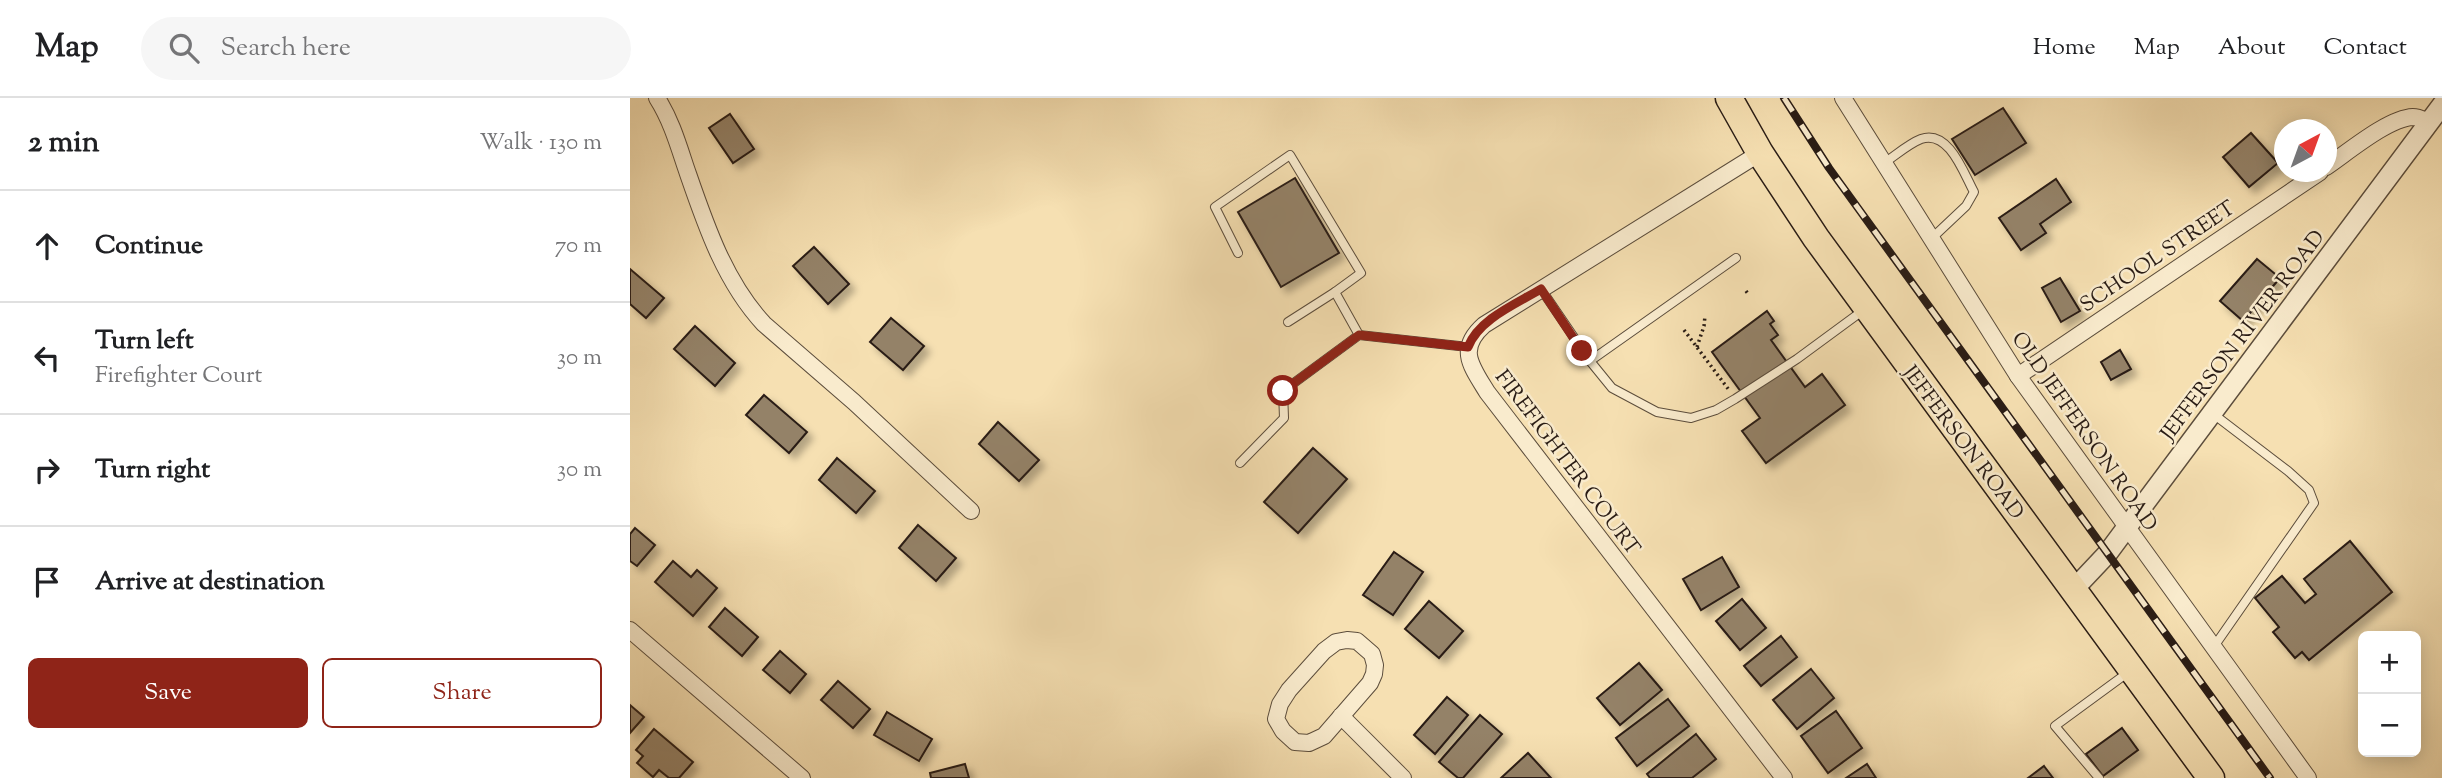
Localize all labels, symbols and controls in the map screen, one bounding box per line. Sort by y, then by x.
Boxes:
search box [141,17,631,80]
text: Map [35,24,99,72]
icon: search [165,29,203,67]
text: Search here [221,30,351,67]
text: Home [2033,31,2096,65]
text: Map [2134,31,2180,65]
text: About [2218,31,2285,65]
text: Contact [2323,31,2407,65]
north arrow [2274,119,2337,182]
text: 2 min [28,122,100,165]
text: Walk · 130 m [479,127,602,160]
street label: SCHOOL STREET [2074,194,2242,321]
street label: JEFFERSON RIVER ROAD [2154,225,2333,449]
icon: ahead [28,227,66,265]
text: Continue [95,228,203,265]
text: 70 m [555,230,602,263]
text: Turn left [95,323,194,360]
street label: OLD JEFFERSON ROAD [2003,326,2164,538]
route end [1566,335,1597,366]
icon: left [28,339,66,377]
text: 30 m [557,342,602,375]
street label: JEFFERSON ROAD [1894,359,2030,526]
text: Firefighter Court [95,360,262,393]
street label: FIREFIGHTER COURT [1487,364,1646,562]
route start [1267,375,1298,406]
icon: right [28,451,66,489]
text: Turn right [95,452,210,489]
text: 30 m [557,454,602,487]
icon: arrive [28,563,66,601]
text: Arrive at destination [95,564,325,601]
map controls [2358,631,2421,757]
button: + [2358,631,2421,694]
button: Save [28,658,308,728]
button: Share [322,658,602,728]
button: − [2358,694,2421,757]

